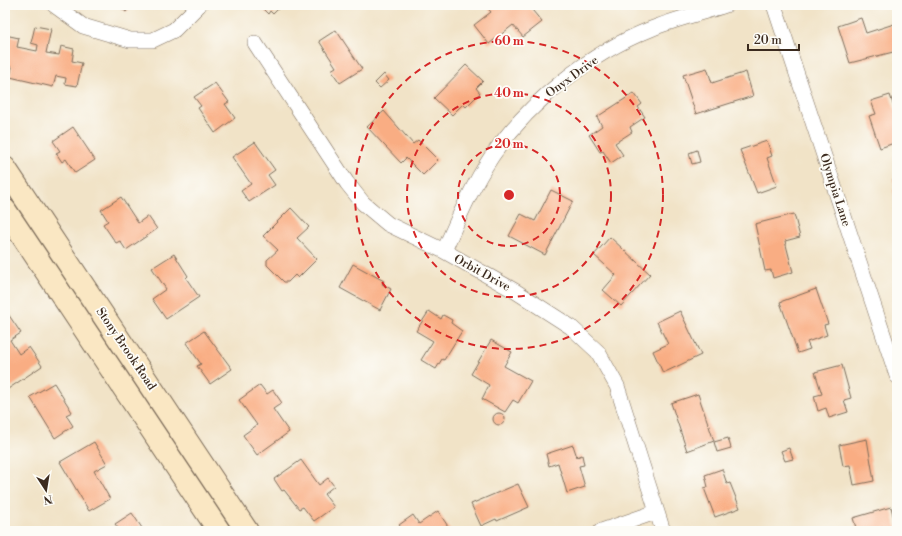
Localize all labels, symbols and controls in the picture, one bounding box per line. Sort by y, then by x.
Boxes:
scale bar [748,26,799,52]
text: 20 m [754,33,782,48]
text: 60 m [494,34,524,49]
street label: Onyx Drive [543,53,601,101]
text: 40 m [494,86,524,101]
text: 20 m [494,137,524,152]
street label: Olympia Lane [816,152,854,228]
centre of rings [502,188,516,202]
street label: Orbit Drive [451,251,513,295]
street label: Stony Brook Road [93,305,159,393]
north arrow [26,470,66,510]
text: N [42,491,54,507]

